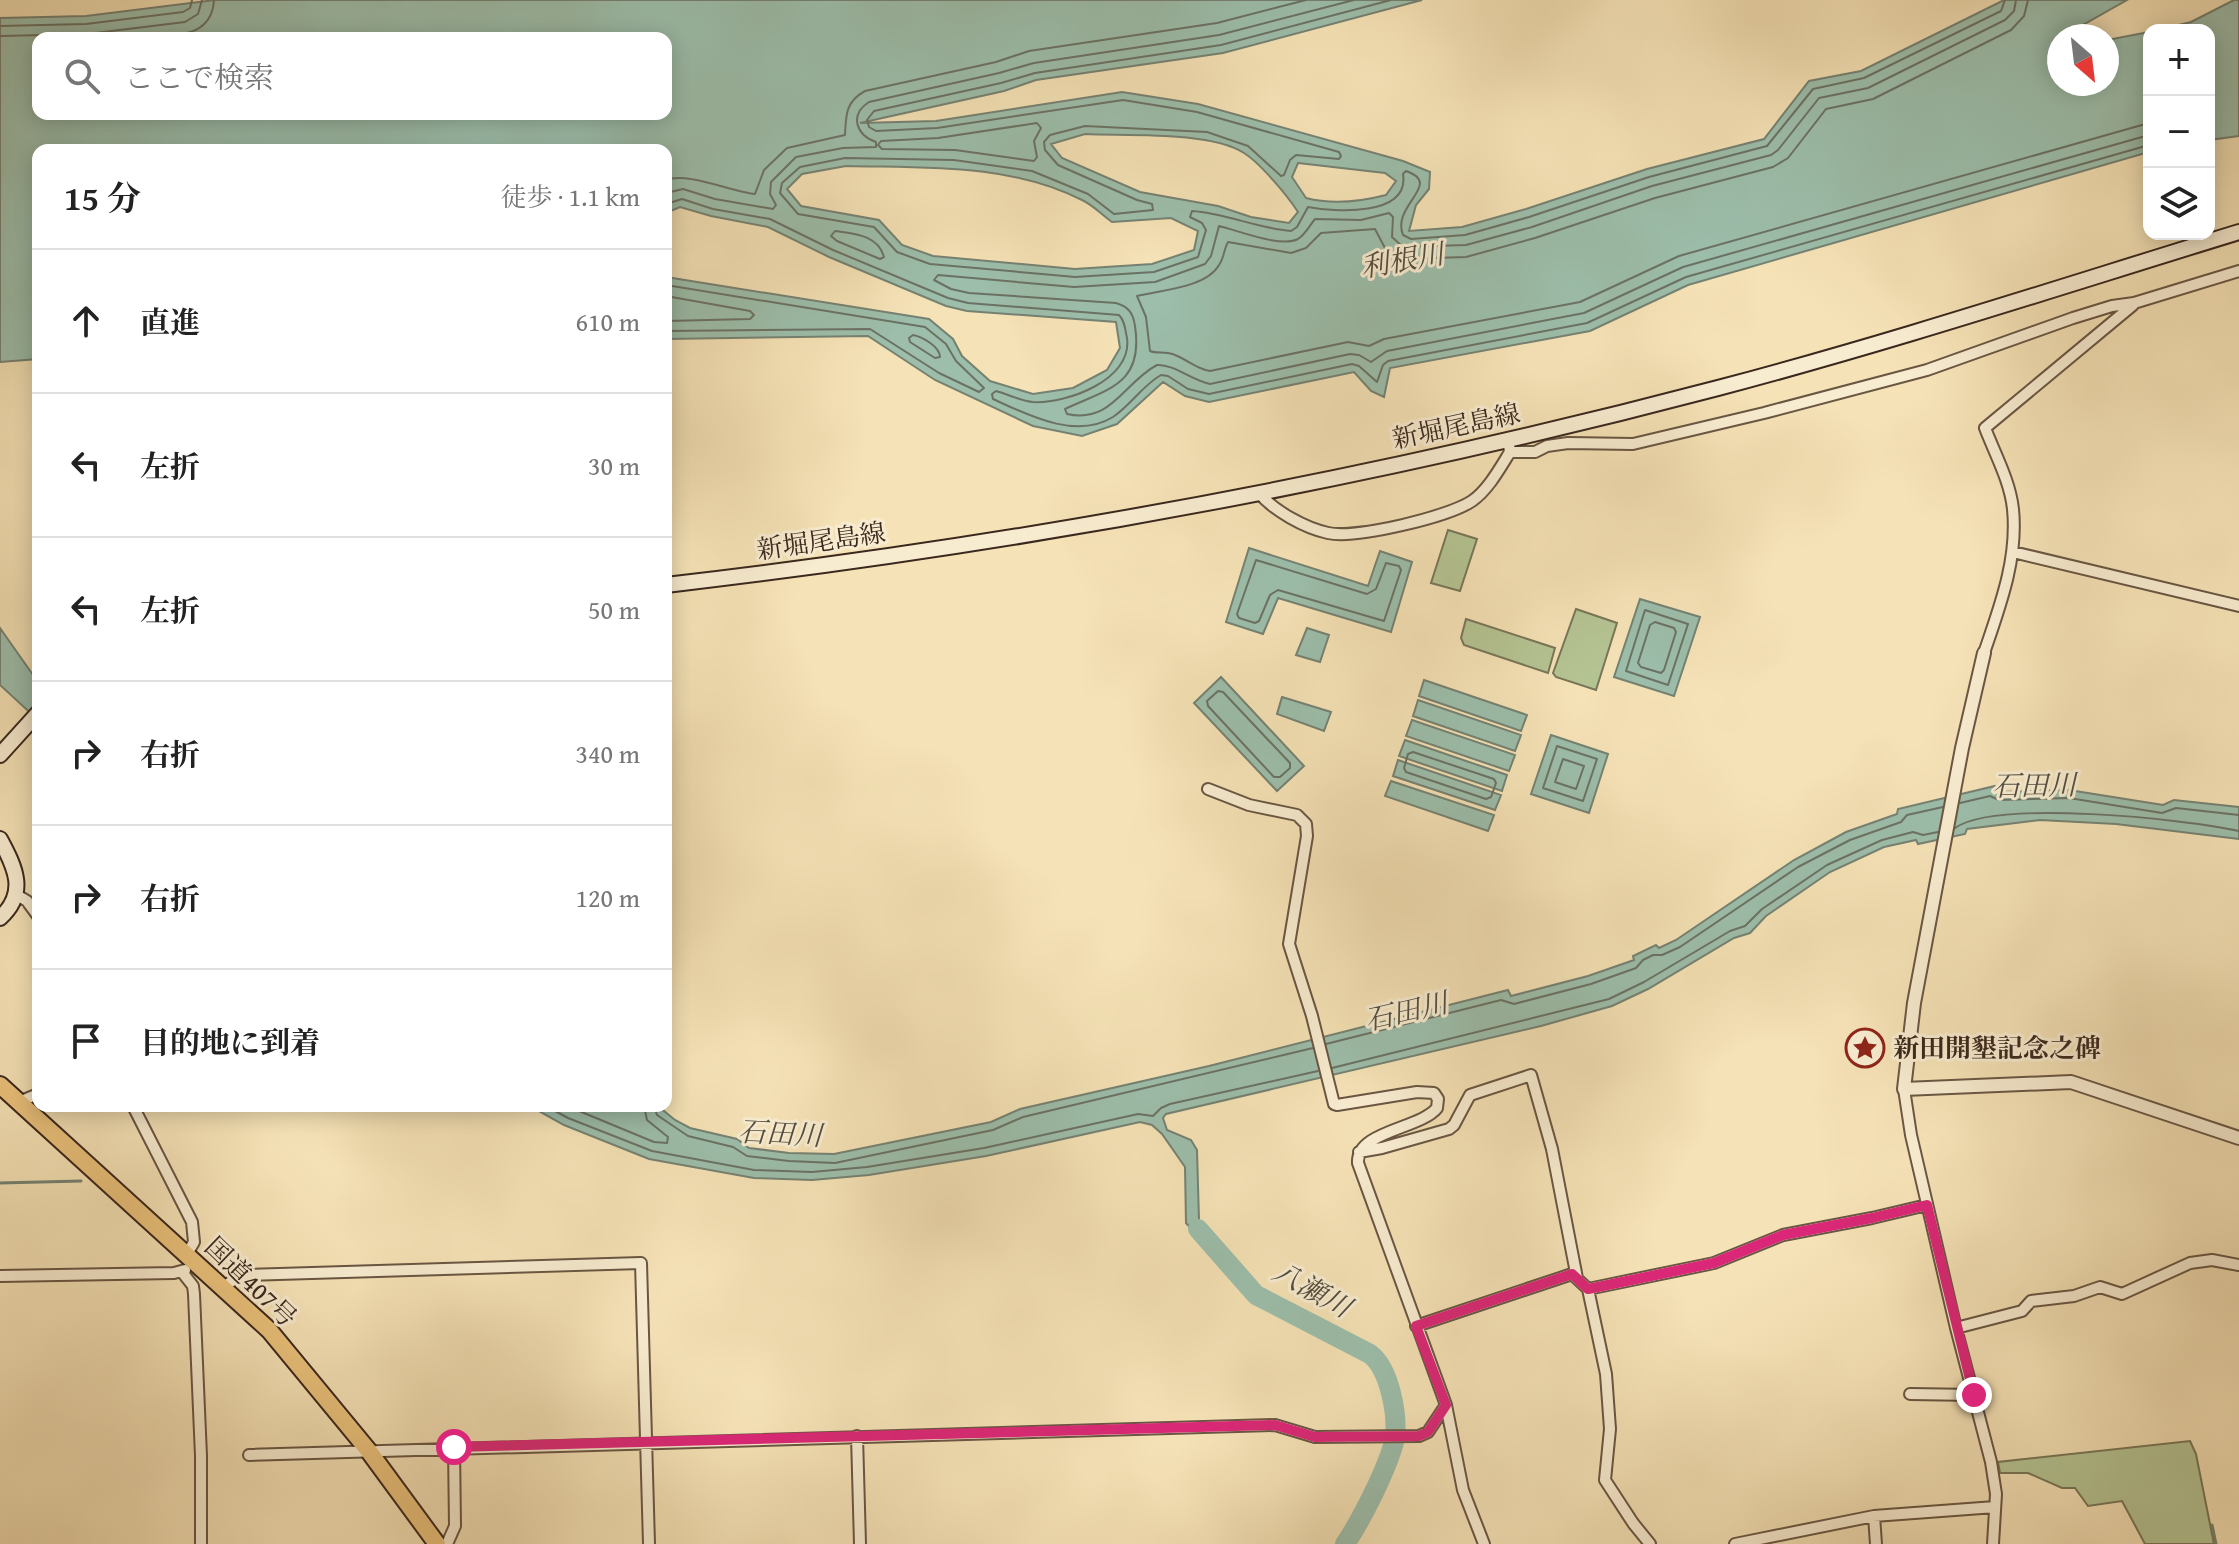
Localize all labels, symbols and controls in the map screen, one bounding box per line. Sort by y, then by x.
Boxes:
north arrow [2047,24,2119,96]
map controls [2143,24,2215,240]
button: + [2143,24,2215,96]
search box [32,32,672,120]
icon: search [60,54,104,98]
text: ここで検索 [124,55,274,99]
button: − [2143,96,2215,168]
button: layers [2143,168,2215,240]
text: 15 分 [64,173,141,222]
text: 徒歩 · 1.1 km [501,177,640,216]
water label: 利根川 [1357,232,1450,287]
icon: ahead [64,299,108,343]
text: 直進 [140,300,200,344]
text: 610 m [575,302,640,341]
street label: 新堀尾島線 [1388,393,1524,458]
icon: left [64,443,108,487]
text: 左折 [140,444,200,488]
text: 30 m [588,446,640,485]
street label: 新堀尾島線 [754,512,888,569]
icon: left [64,587,108,631]
text: 左折 [140,588,200,632]
text: 50 m [588,590,640,629]
icon: right [64,731,108,775]
text: 右折 [140,732,200,776]
text: 340 m [575,734,640,773]
water label: 石田川 [1992,763,2079,806]
icon: right [64,875,108,919]
text: 右折 [140,876,200,920]
text: 120 m [575,878,640,917]
water label: 石田川 [1360,980,1454,1040]
icon: arrive [64,1019,108,1063]
text: 目的地に到着 [140,1020,320,1064]
place icon: 新田開墾記念之碑 [1844,1027,1886,1069]
place label: 新田開墾記念之碑 [1893,1028,2101,1067]
water label: 石田川 [737,1110,826,1155]
street label: 国道407号 [196,1227,306,1336]
water label: 八瀬川 [1266,1250,1362,1328]
route end [1956,1377,1992,1413]
route start [436,1429,472,1465]

